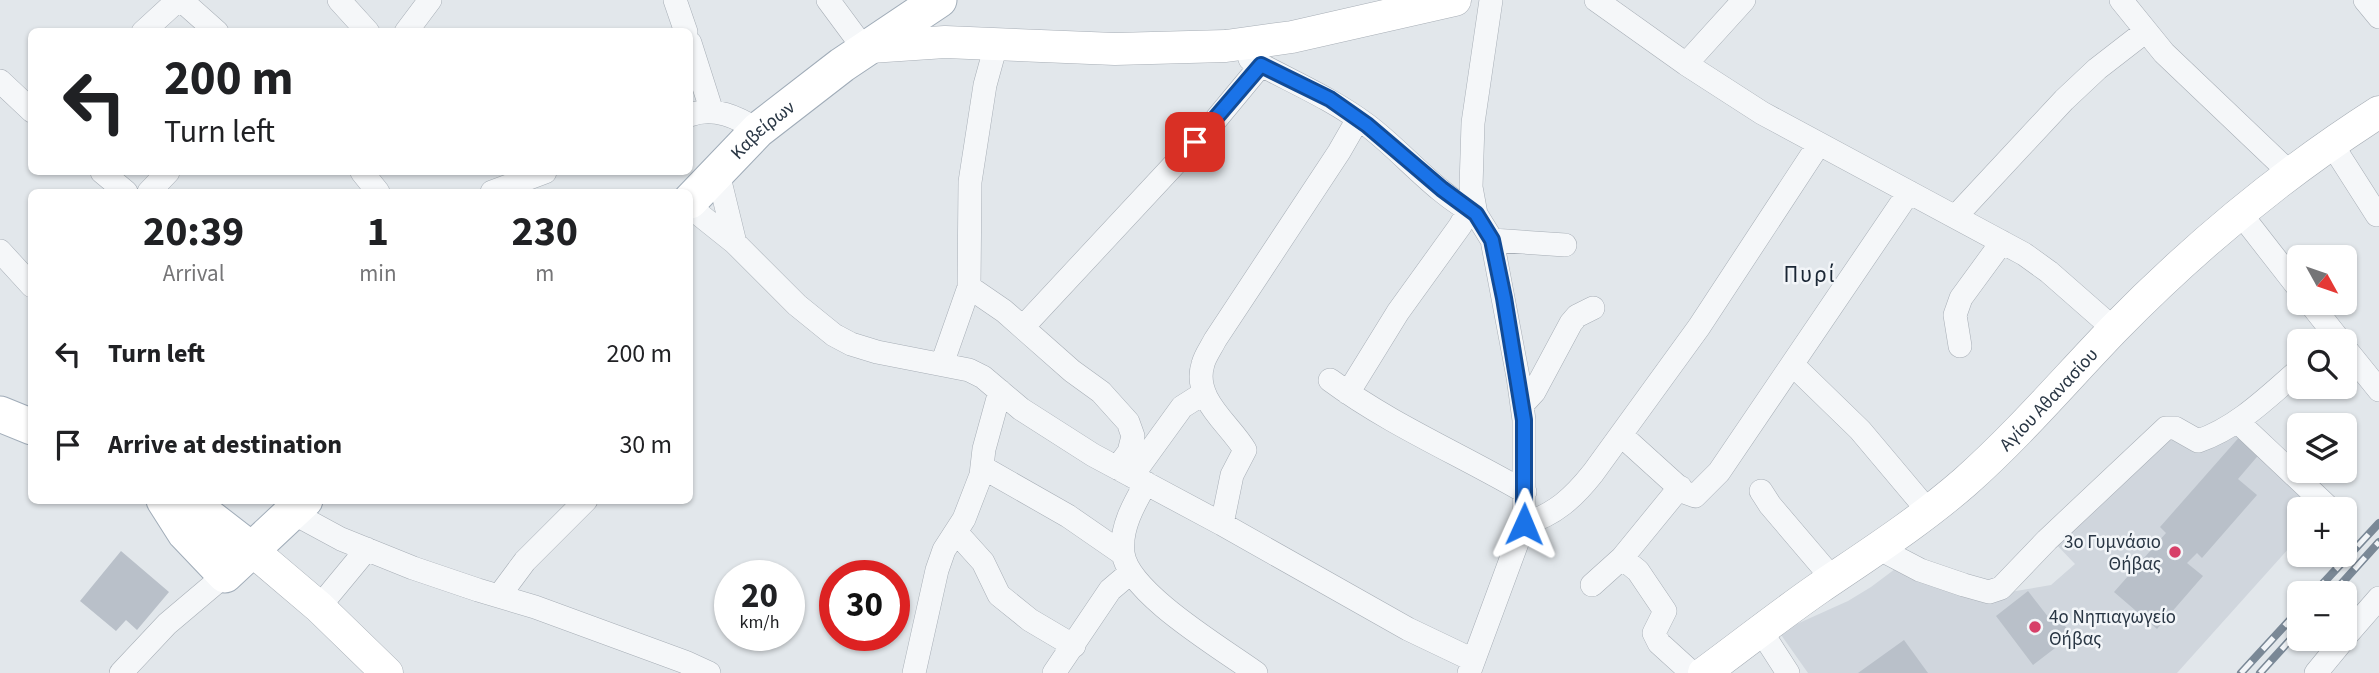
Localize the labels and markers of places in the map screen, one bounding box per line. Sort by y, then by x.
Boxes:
pin [1165,112,1225,172]
place label: 3ο Γυμνάσιο Θήβας [2064,529,2161,578]
marker: 3ο Γυμνάσιο Θήβας [2167,544,2183,560]
place label: 4ο Νηπιαγωγείο Θήβας [2049,604,2176,653]
marker: 4ο Νηπιαγωγείο Θήβας [2027,619,2043,635]

